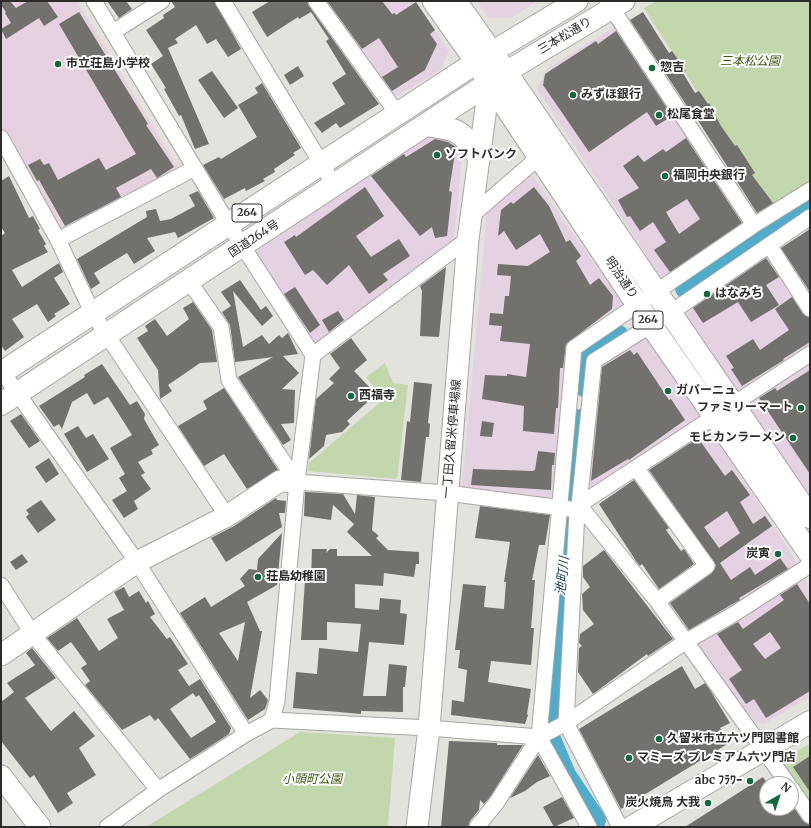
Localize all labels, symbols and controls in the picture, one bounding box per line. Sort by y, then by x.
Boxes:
street label: 三本松通り [536,14,594,58]
park label: 三本松公園 [720,55,780,69]
place label: 市立荘島小学校 [66,57,150,71]
marker: 市立荘島小学校 [53,59,63,69]
place label: 惣吉 [660,61,684,75]
marker: 惣吉 [647,63,657,73]
place label: みずほ銀行 [581,88,641,102]
marker: みずほ銀行 [568,90,578,100]
place label: 松尾食堂 [667,108,715,122]
marker: 松尾食堂 [654,110,664,120]
place label: ソフトバンク [445,148,517,162]
marker: ソフトバンク [432,150,442,160]
place label: 福岡中央銀行 [673,169,745,183]
marker: 福岡中央銀行 [660,171,670,181]
road number: 264 [232,204,262,222]
street label: 国道264号 [226,217,282,261]
street label: 明治通り [602,254,640,302]
place label: はなみち [715,287,763,301]
marker: はなみち [702,289,712,299]
road number: 264 [633,311,663,329]
street label: 一丁田久留米停車場線 [440,379,464,499]
place label: ガバーニュ [676,384,736,398]
marker: ガバーニュ [663,386,673,396]
place label: 西福寺 [359,389,395,403]
marker: 西福寺 [346,391,356,401]
place label: ファミリーマート [697,401,793,415]
marker: ファミリーマート [796,403,806,413]
place label: モヒカンラーメン [689,431,785,445]
marker: モヒカンラーメン [788,433,798,443]
place label: 炭寅 [746,547,770,561]
marker: 炭寅 [773,549,783,559]
water label: 池町川 [553,556,573,596]
place label: 荘島幼稚園 [266,570,326,584]
marker: 荘島幼稚園 [253,572,263,582]
place label: 久留米市立六ツ門図書館 [667,732,799,746]
marker: 久留米市立六ツ門図書館 [654,734,664,744]
place label: マミーズ プレミアム六ツ門店 [637,751,796,765]
marker: マミーズ プレミアム六ツ門店 [624,753,634,763]
park label: 小頭町公園 [282,773,342,787]
place label: abc ﾌﾗﾜｰ [695,774,742,788]
marker: abc ﾌﾗﾜｰ [745,776,755,786]
north arrow [759,776,799,816]
text: N [778,779,794,796]
place label: 炭火焼鳥 大我 [625,796,700,810]
marker: 炭火焼鳥 大我 [703,798,713,808]

